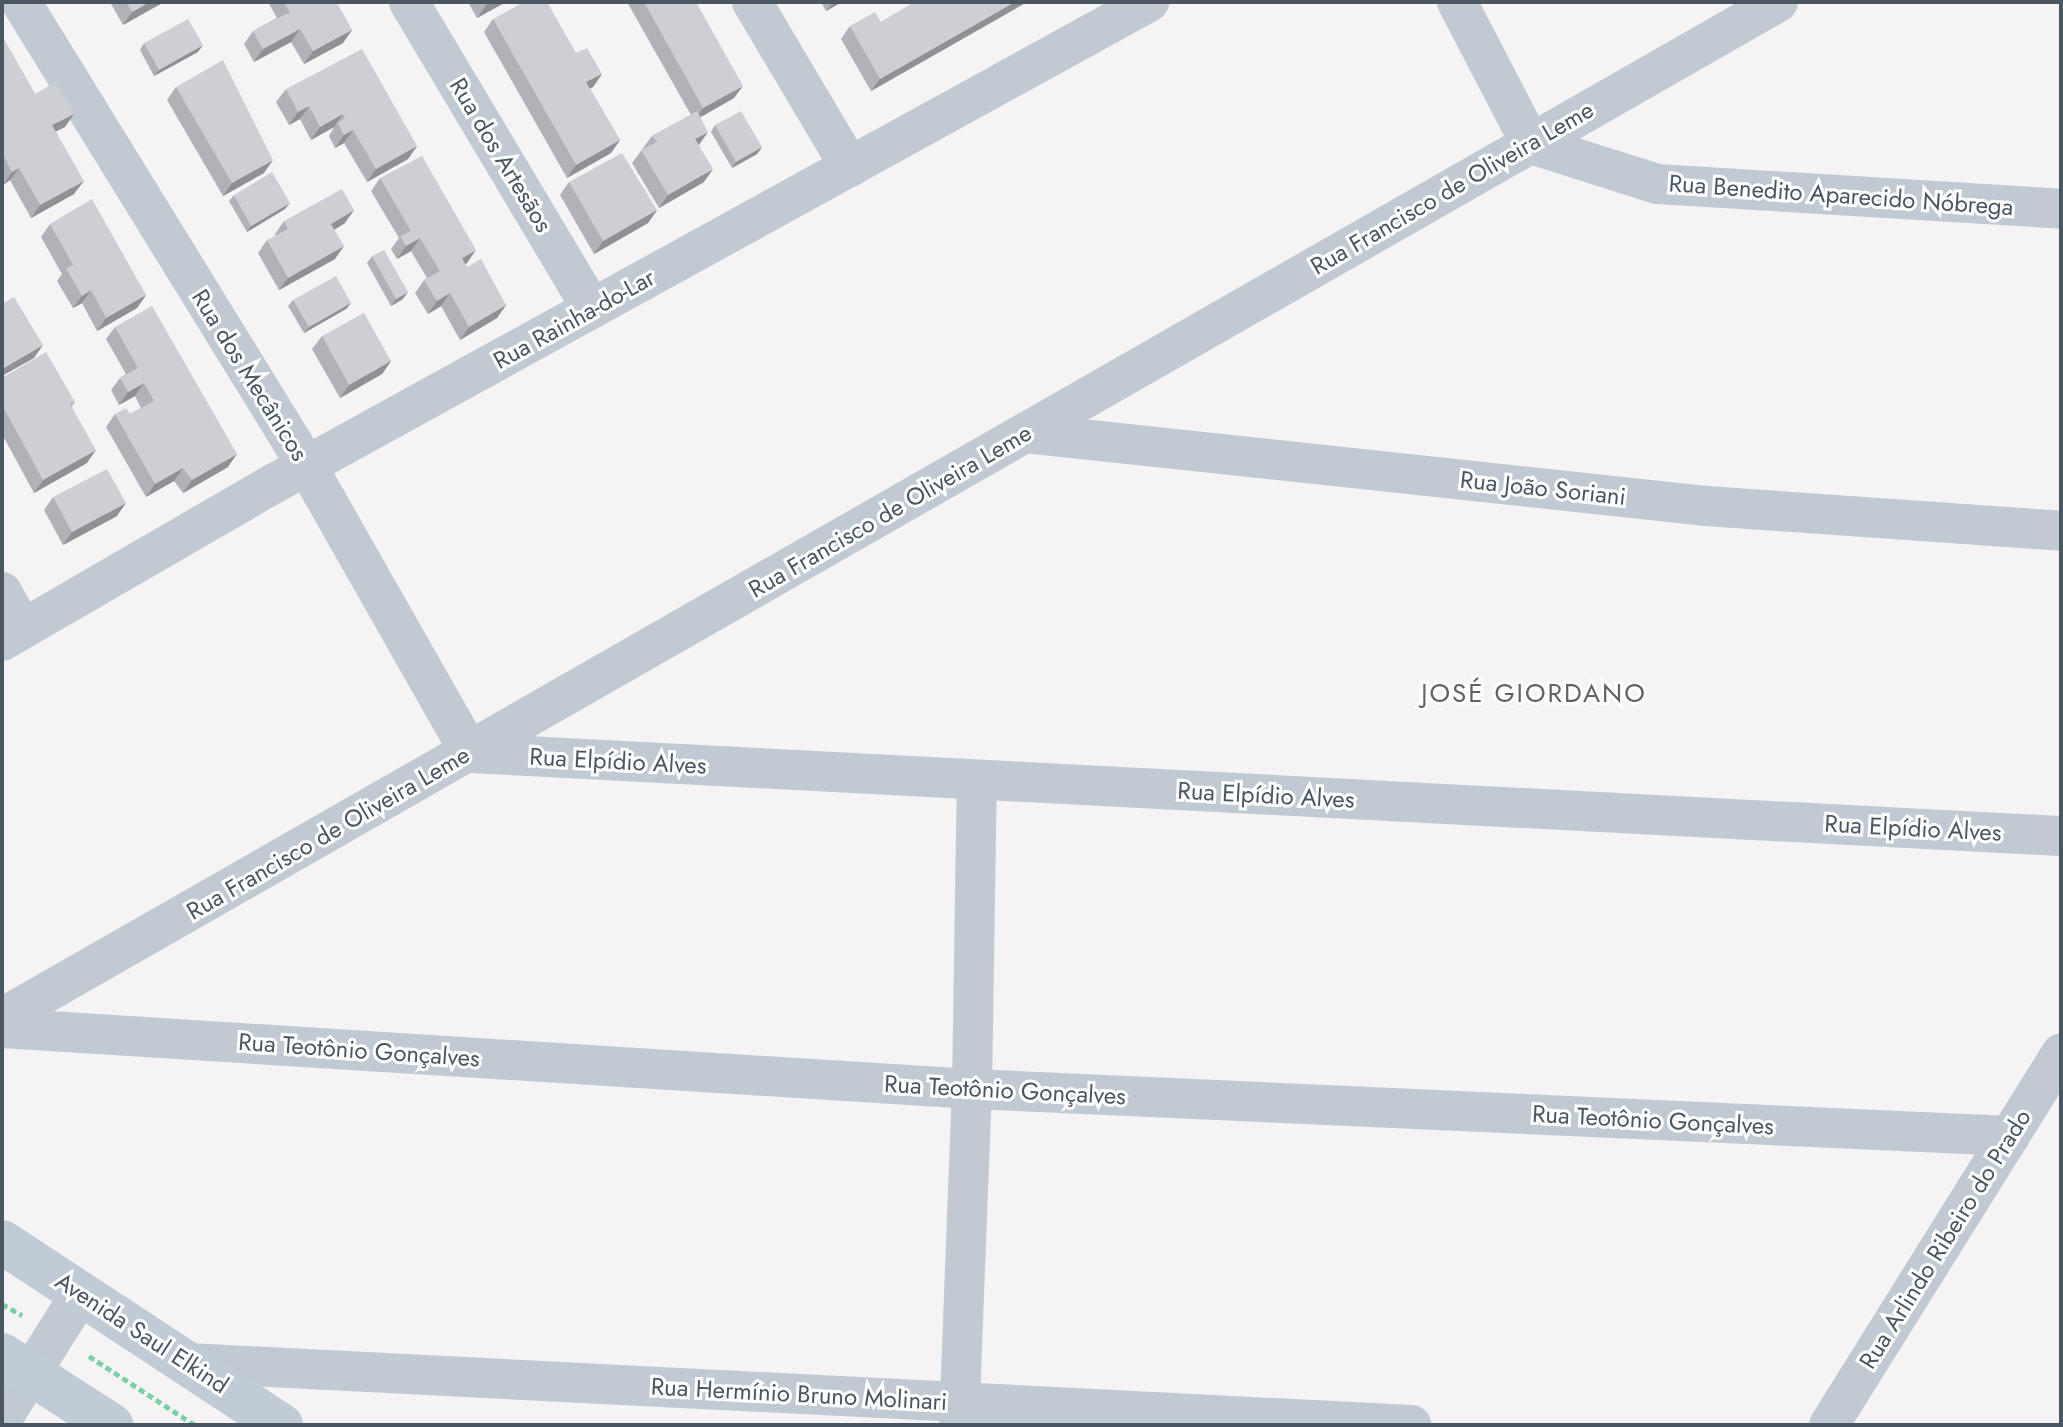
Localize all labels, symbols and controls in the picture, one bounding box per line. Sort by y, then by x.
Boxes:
street label: Rua dos Artesãos [444,73,558,237]
street label: Rua Francisco de Oliveira Leme [1305,95,1599,281]
street label: Rua Benedito Aparecido Nóbrega [1668,169,2014,221]
street label: Rua Rainha-do-Lar [488,263,660,375]
street label: Rua dos Mecânicos [186,284,314,466]
street label: Rua Francisco de Oliveira Leme [743,418,1037,604]
street label: Rua João Soriani [1459,465,1627,511]
district label: JOSÉ GIORDANO [1421,678,1647,710]
street label: Rua Francisco de Oliveira Leme [181,740,475,926]
street label: Rua Elpídio Alves [529,742,707,780]
street label: Rua Elpídio Alves [1177,776,1355,814]
street label: Rua Elpídio Alves [1824,809,2002,847]
street label: Rua Teotônio Gonçalves [237,1027,481,1073]
street label: Rua Teotônio Gonçalves [883,1069,1127,1111]
street label: Rua Teotônio Gonçalves [1531,1099,1775,1141]
street label: Rua Arlindo Ribeiro do Prado [1853,1104,2037,1374]
street label: Avenida Saul Elkind [50,1266,234,1400]
street label: Rua Hermínio Bruno Molinari [650,1372,948,1416]

